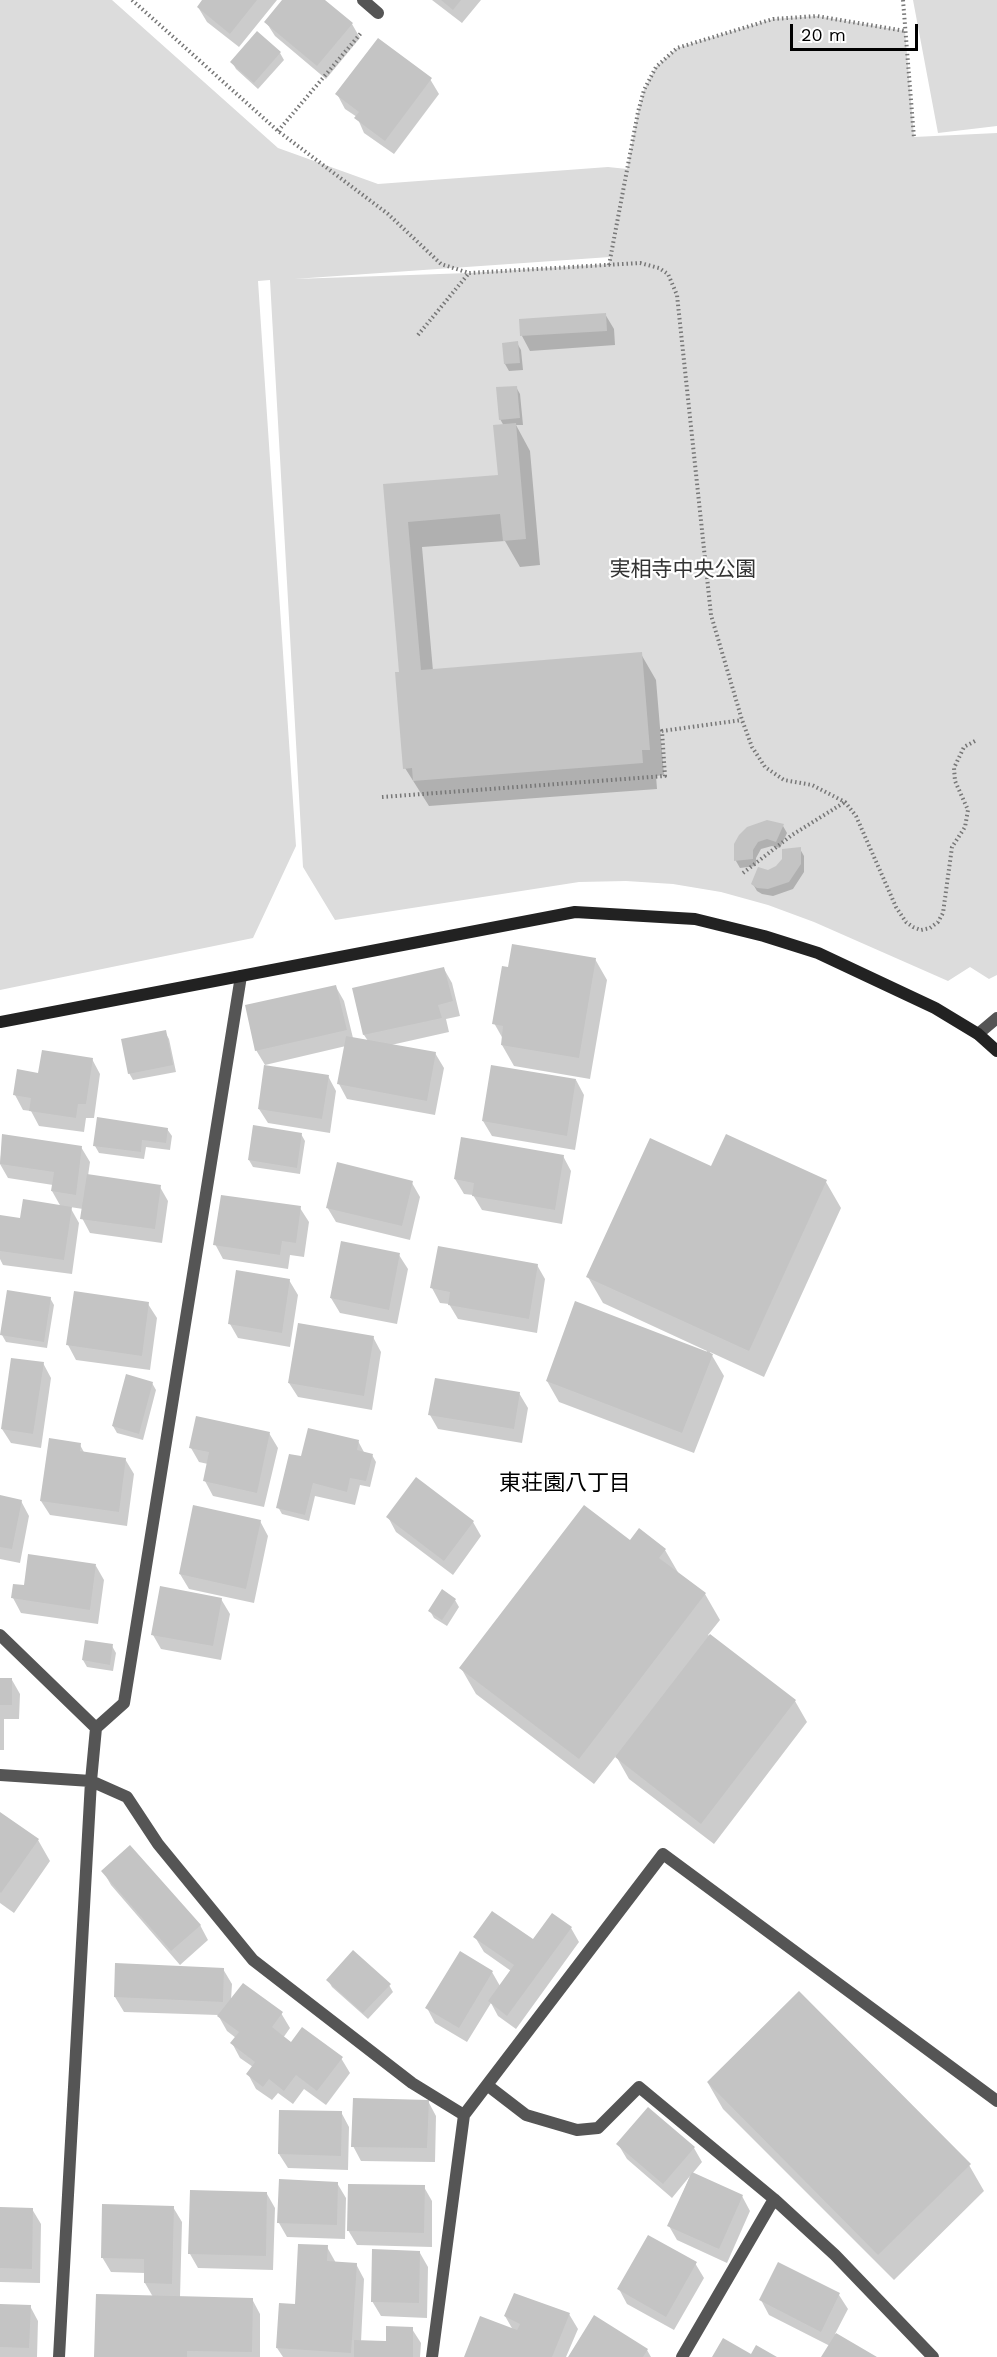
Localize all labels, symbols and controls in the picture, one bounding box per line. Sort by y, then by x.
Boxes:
scale bar [793,12,920,50]
text: 20 m [801,24,846,45]
park label: 実相寺中央公園 [610,557,756,583]
district label: 東荘園八丁目 [499,1471,631,1497]

